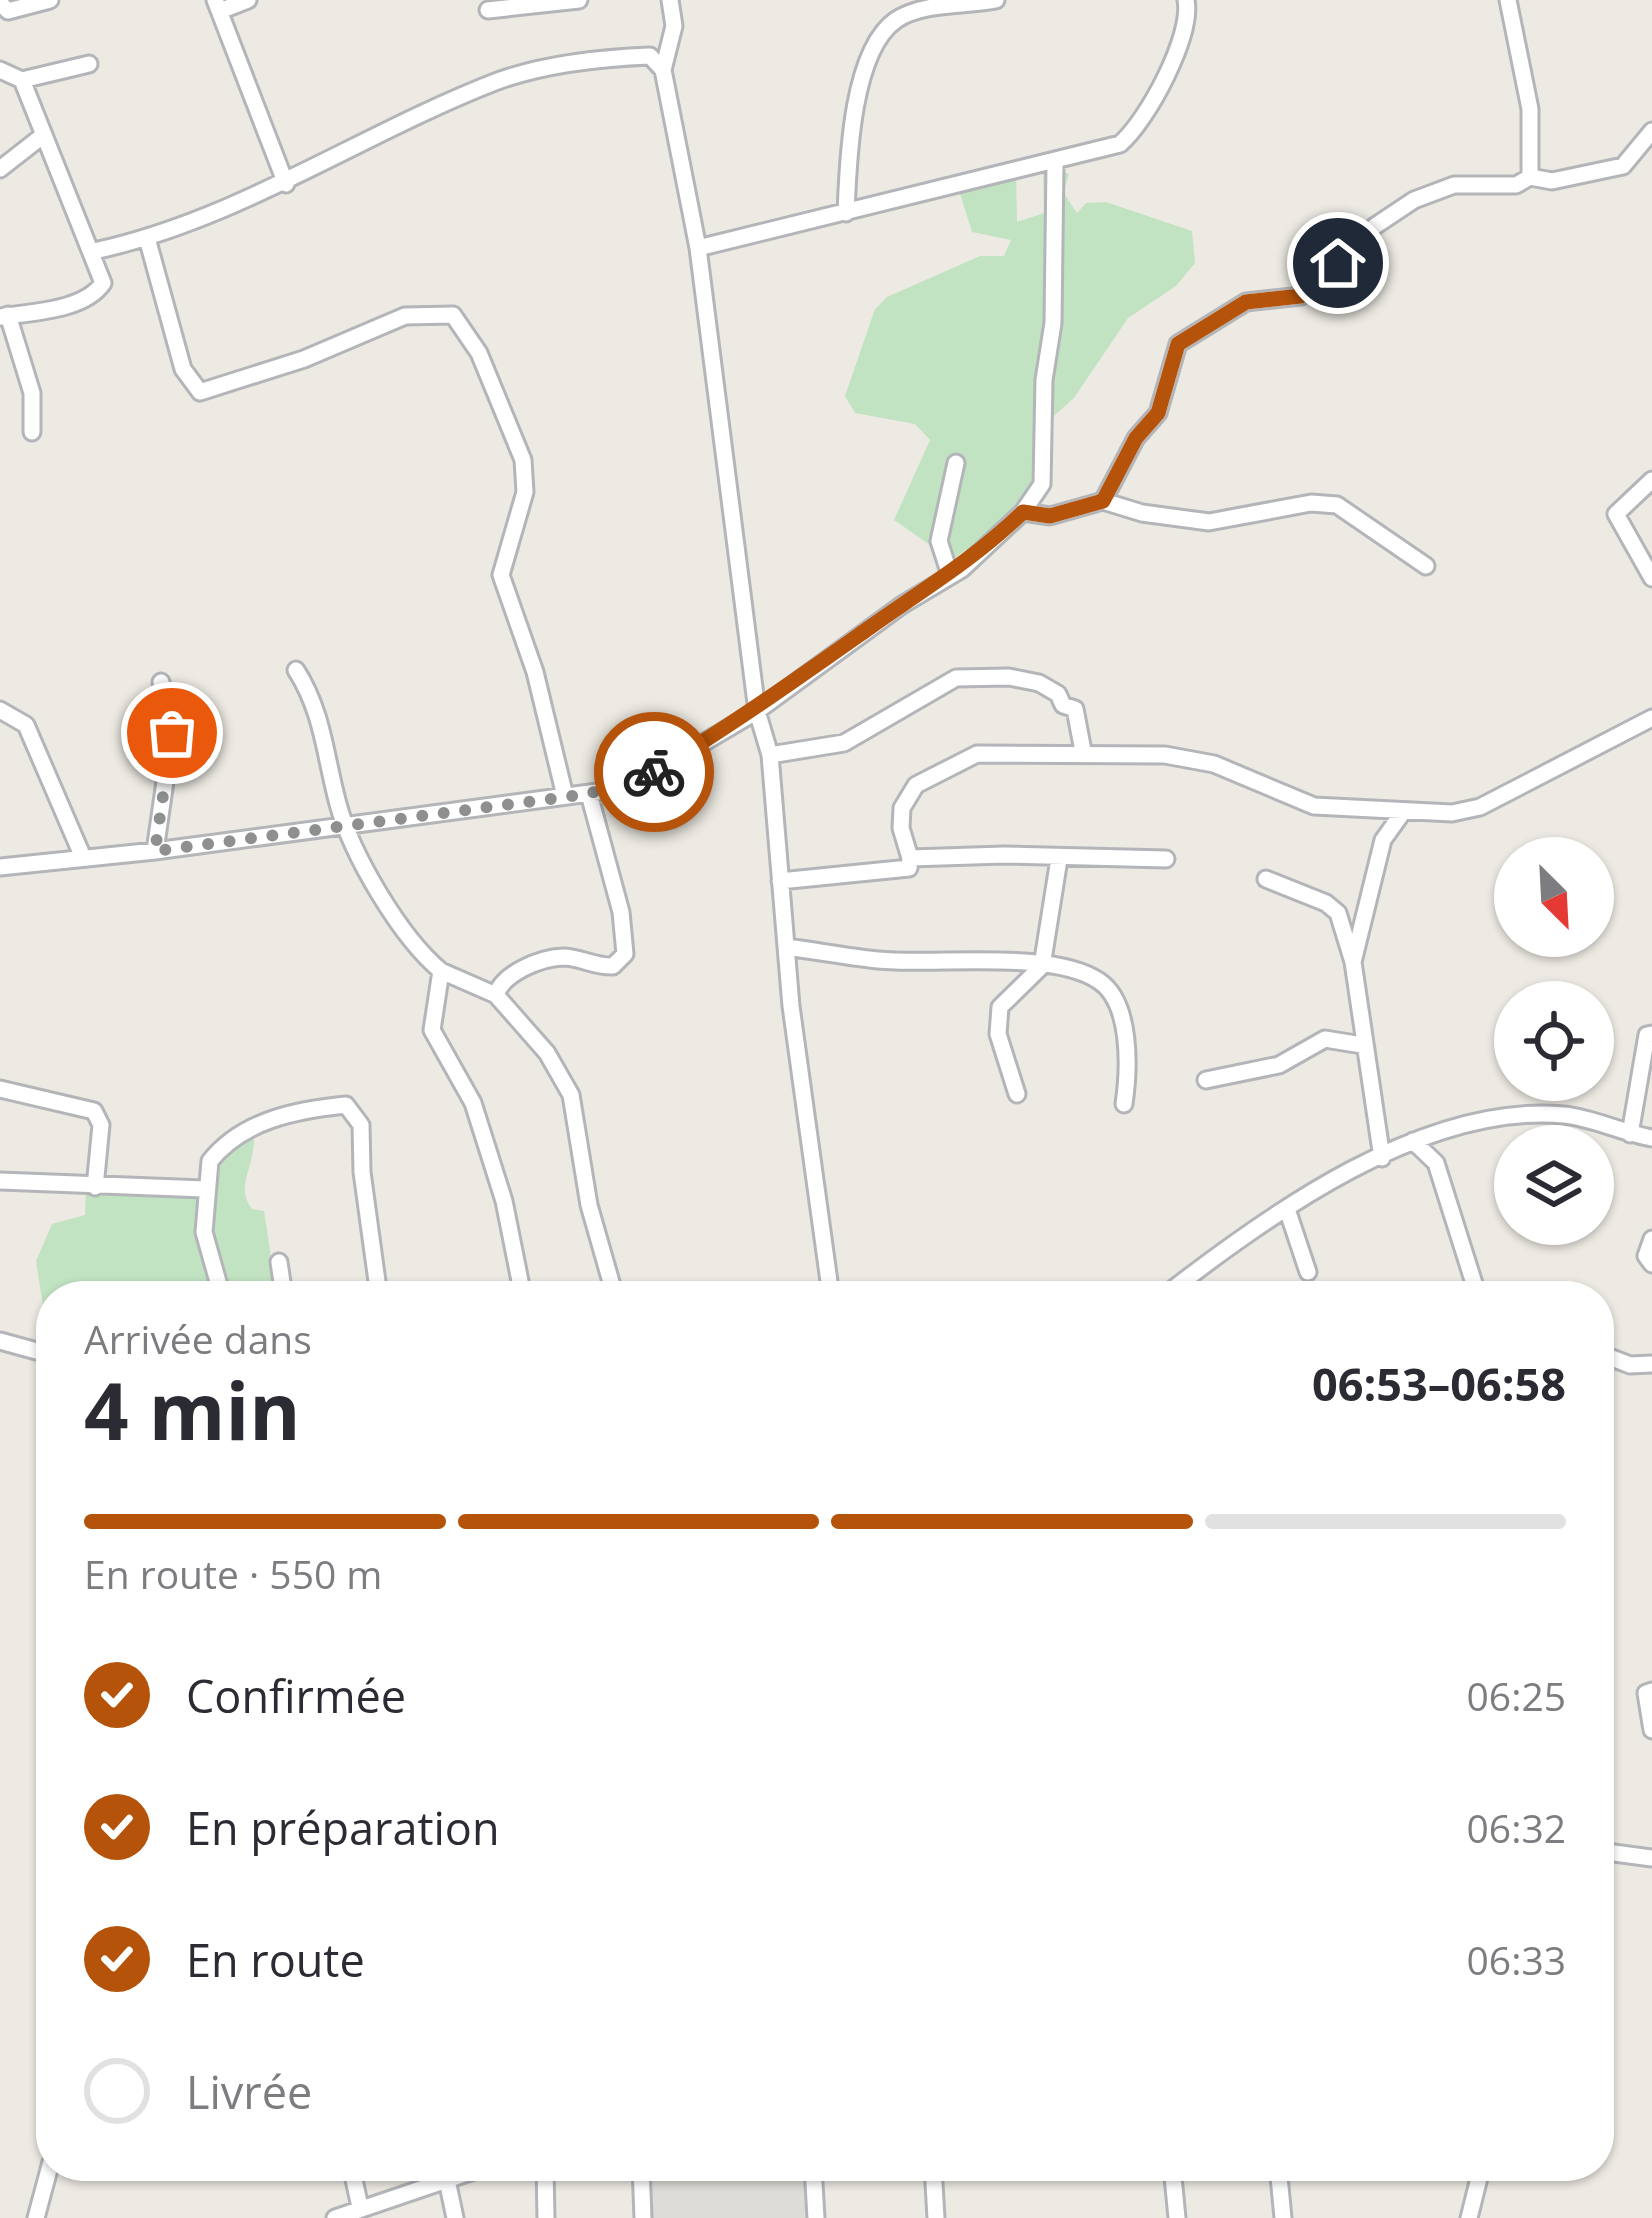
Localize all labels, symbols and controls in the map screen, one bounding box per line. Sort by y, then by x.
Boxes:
pin [1287,212,1389,314]
icon: home [1305,230,1371,296]
pin [121,682,223,784]
icon: bag [139,700,205,766]
courier [594,712,714,832]
icon: bike [621,739,687,805]
north arrow [1494,837,1614,957]
map controls [1494,837,1614,1245]
button: locate [1494,981,1614,1101]
button: layers [1494,1125,1614,1245]
text: Arrivée dans [84,1312,312,1365]
text: 06:53–06:58 [1312,1353,1566,1414]
text: 4 min [84,1357,301,1463]
text: En route · 550 m [84,1547,382,1600]
icon: check [84,1662,150,1728]
text: Confirmée [186,1665,406,1726]
text: 06:25 [1467,1669,1566,1722]
icon: check [84,1794,150,1860]
text: En préparation [186,1797,499,1858]
text: 06:32 [1467,1801,1566,1854]
icon: check [84,1926,150,1992]
text: En route [186,1929,365,1990]
text: 06:33 [1467,1933,1566,1986]
text: Livrée [186,2061,312,2122]

